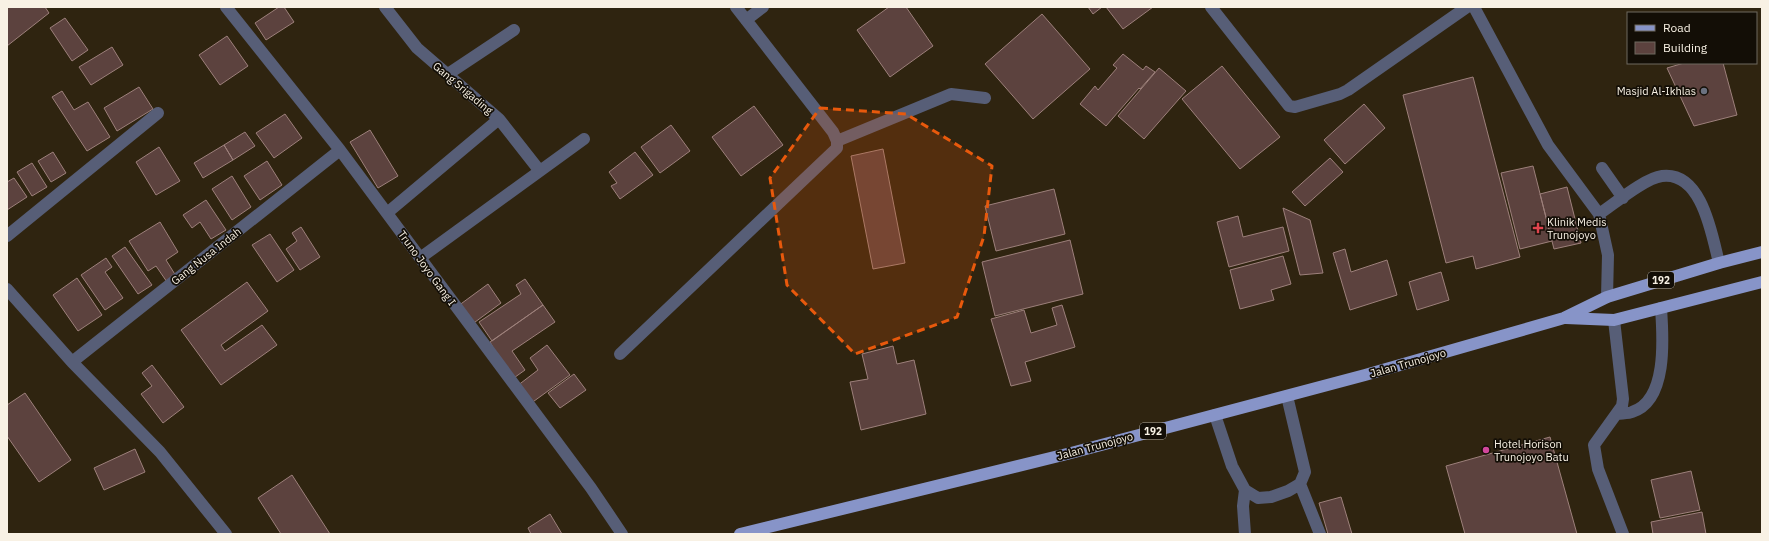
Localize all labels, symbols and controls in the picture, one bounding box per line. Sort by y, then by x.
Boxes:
legend [1627,12,1757,64]
text: Road [1663,20,1691,35]
text: Building [1663,40,1708,55]
street label: Gang Srigading [430,59,496,117]
place label: Masjid Al-Ikhlas [1617,84,1696,98]
marker: Masjid Al-Ikhlas [1699,86,1709,96]
place label: Klinik Medis Trunojoyo [1547,215,1607,242]
marker: Klinik Medis Trunojoyo [1532,222,1544,234]
street label: Gang Nusa Indah [168,224,244,288]
street label: Truno Joyo Gang I [395,228,459,308]
road number: 192 [1648,272,1674,288]
street label: Jalan Trunojoyo [1369,346,1447,380]
road number: 192 [1140,423,1166,439]
street label: Jalan Trunojoyo [1055,429,1135,463]
place label: Hotel Horison Trunojoyo Batu [1494,437,1569,464]
marker: Hotel Horison Trunojoyo Batu [1481,445,1491,455]

